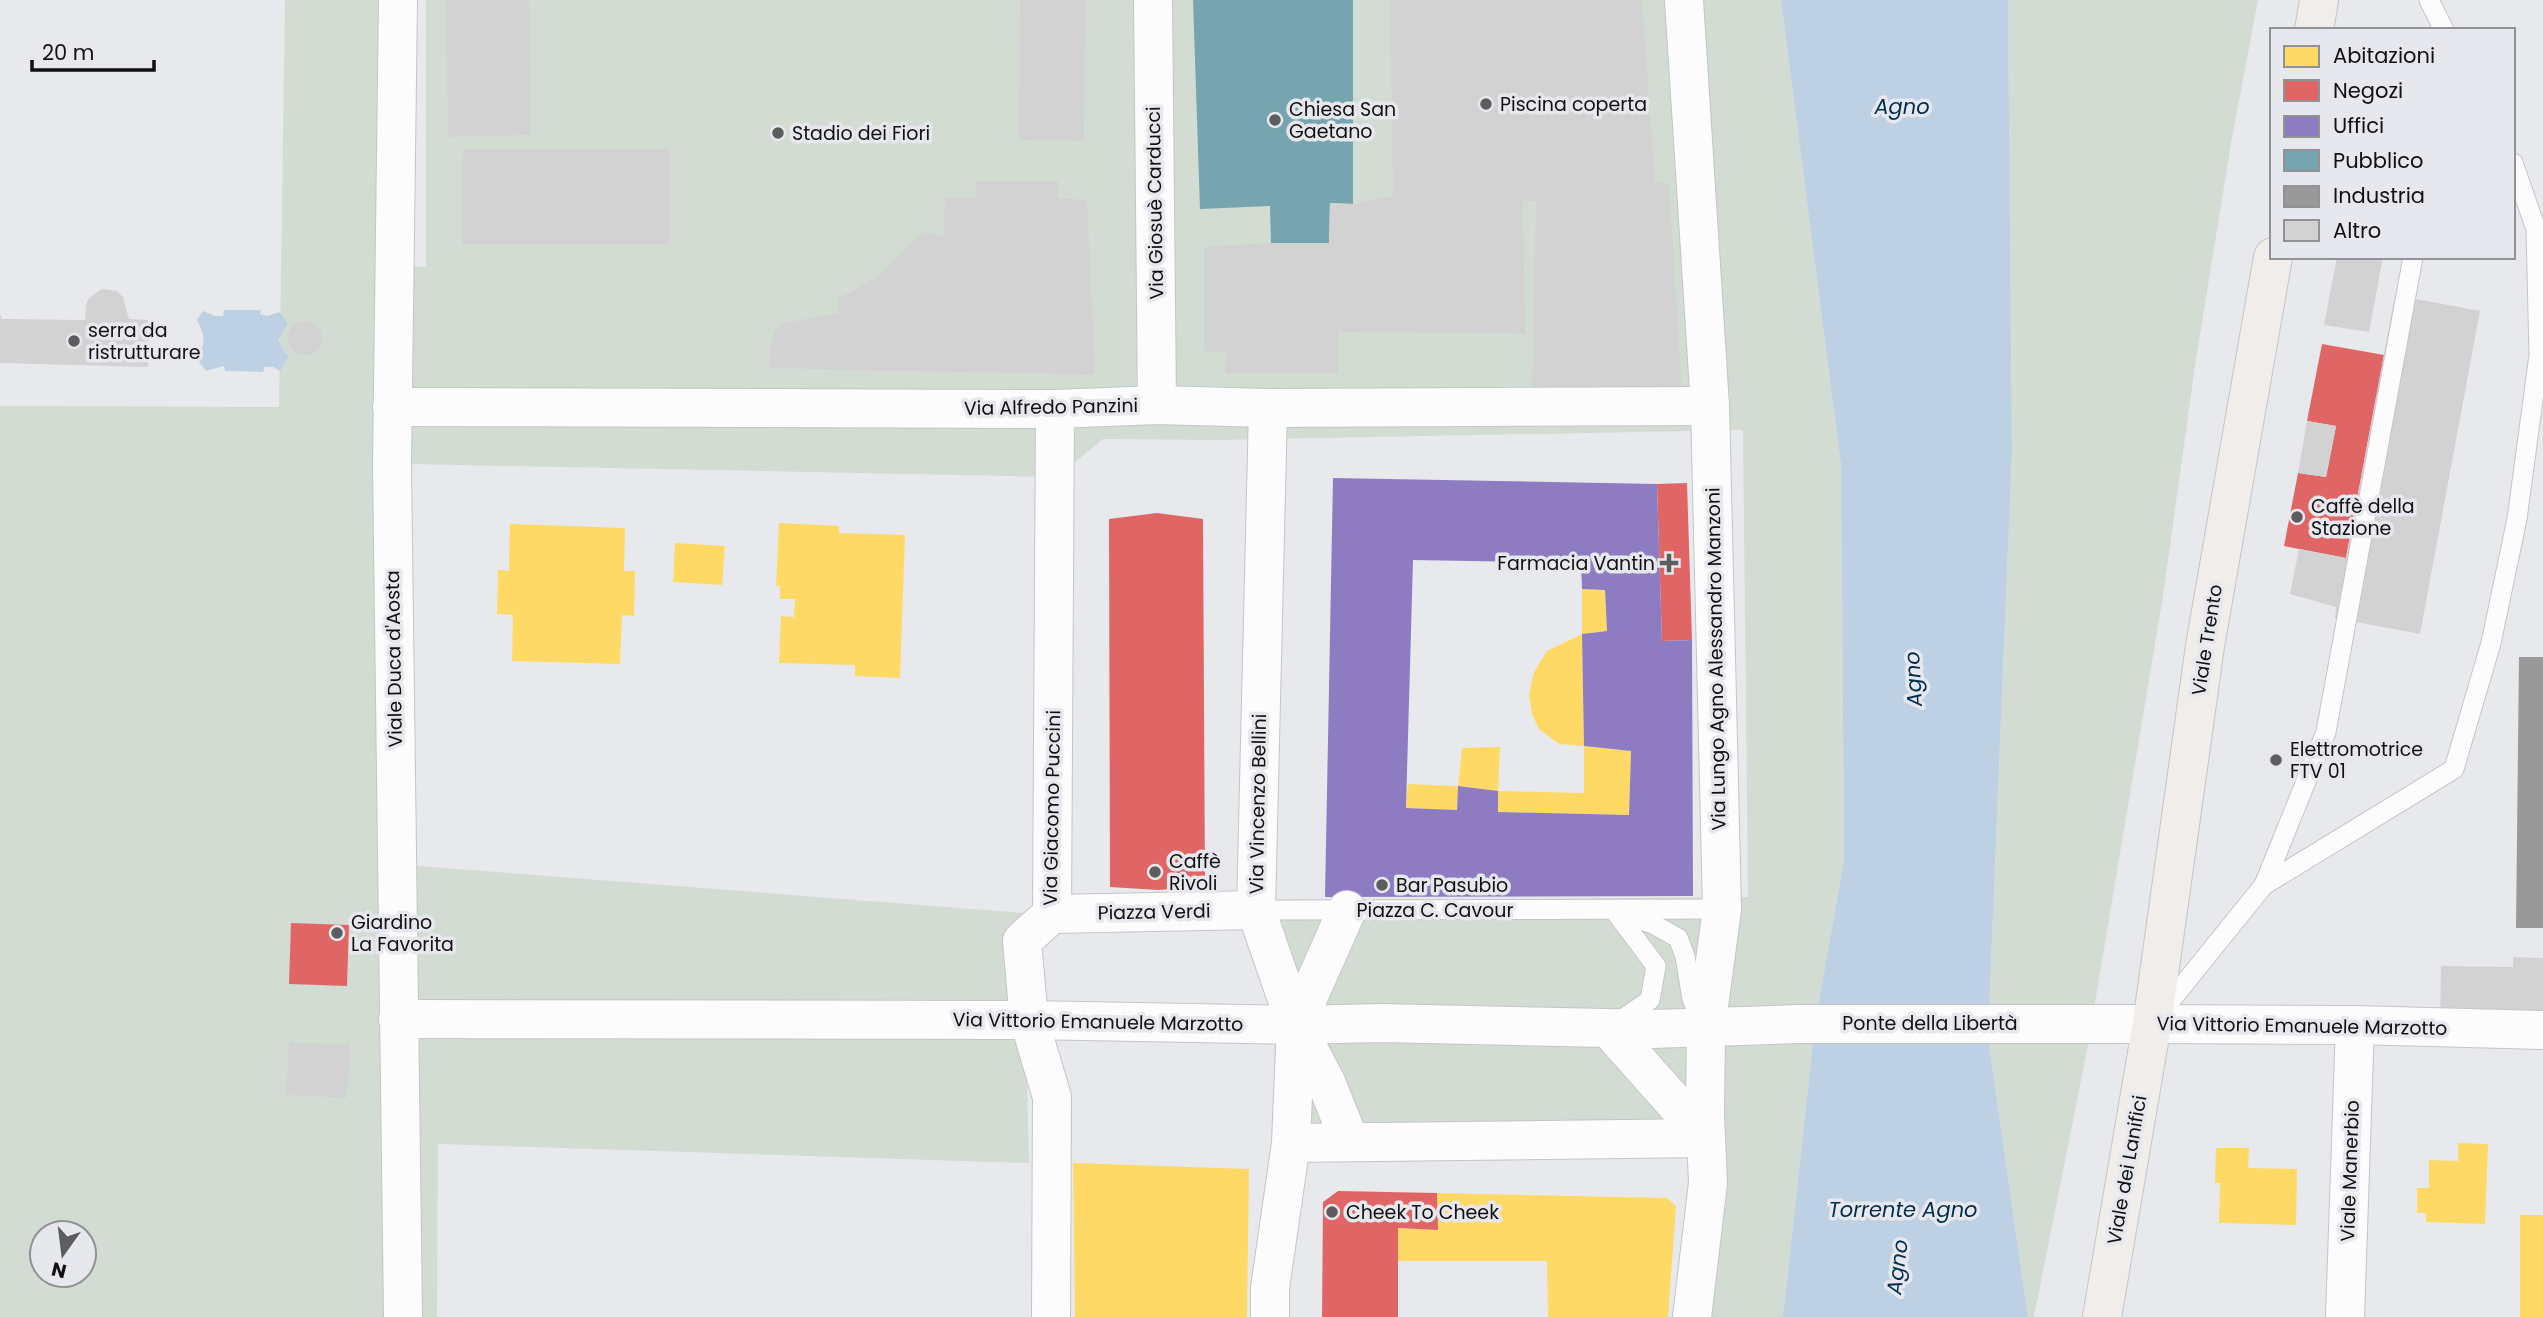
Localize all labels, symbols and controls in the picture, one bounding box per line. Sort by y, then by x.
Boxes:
scale bar [32,28,154,72]
legend [2270,28,2515,259]
text: 20 m [42,38,95,67]
text: Abitazioni [2333,41,2435,70]
text: Negozi [2333,76,2403,105]
place label: Piscina coperta [1500,91,1647,118]
water label: Agno [1873,92,1930,121]
place label: Chiesa San Gaetano [1289,96,1396,145]
marker: Piscina coperta [1478,96,1494,112]
street label: Via Giosuè Carducci [1140,106,1170,300]
text: Uffici [2333,111,2384,140]
marker: Chiesa San Gaetano [1267,112,1283,128]
place label: Stadio dei Fiori [792,120,930,147]
marker: Stadio dei Fiori [770,125,786,141]
text: Pubblico [2333,146,2424,175]
text: Industria [2333,181,2425,210]
text: Altro [2333,216,2381,245]
place label: serra da ristrutturare [88,317,201,366]
marker: serra da ristrutturare [66,333,82,349]
street label: Via Alfredo Panzini [964,392,1138,422]
street label: Via Lungo Agno Alessandro Manzoni [1700,487,1732,831]
place label: Caffè della Stazione [2311,493,2415,542]
marker: Caffè della Stazione [2289,509,2305,525]
place label: Farmacia Vantin [1497,550,1655,577]
marker: Farmacia Vantin [1661,555,1677,571]
street label: Viale Duca d'Aosta [379,570,409,748]
street label: Viale Trento [2185,582,2229,698]
water label: Agno [1897,651,1929,708]
street label: Via Giacomo Puccini [1037,710,1067,906]
street label: Via Vincenzo Bellini [1243,713,1273,895]
place label: Elettromotrice FTV 01 [2290,736,2423,785]
marker: Elettromotrice FTV 01 [2268,752,2284,768]
place label: Caffè Rivoli [1169,848,1221,897]
marker: Caffè Rivoli [1147,864,1163,880]
place label: Bar Pasubio [1396,872,1508,899]
marker: Bar Pasubio [1374,877,1390,893]
street label: Piazza C. Cavour [1356,897,1514,924]
street label: Piazza Verdi [1097,898,1211,926]
place label: Giardino La Favorita [351,909,454,958]
marker: Giardino La Favorita [329,925,345,941]
street label: Via Vittorio Emanuele Marzotto [952,1006,1244,1038]
street label: Ponte della Libertà [1842,1010,2018,1037]
street label: Via Vittorio Emanuele Marzotto [2156,1010,2448,1042]
street label: Viale dei Lanifici [2101,1093,2153,1247]
street label: Viale Manerbio [2334,1100,2366,1242]
water label: Torrente Agno [1828,1195,1978,1224]
place label: Cheek To Cheek [1346,1199,1499,1226]
marker: Cheek To Cheek [1324,1204,1340,1220]
north arrow [28,1219,98,1289]
water label: Agno [1879,1238,1915,1297]
text: N [49,1255,69,1285]

